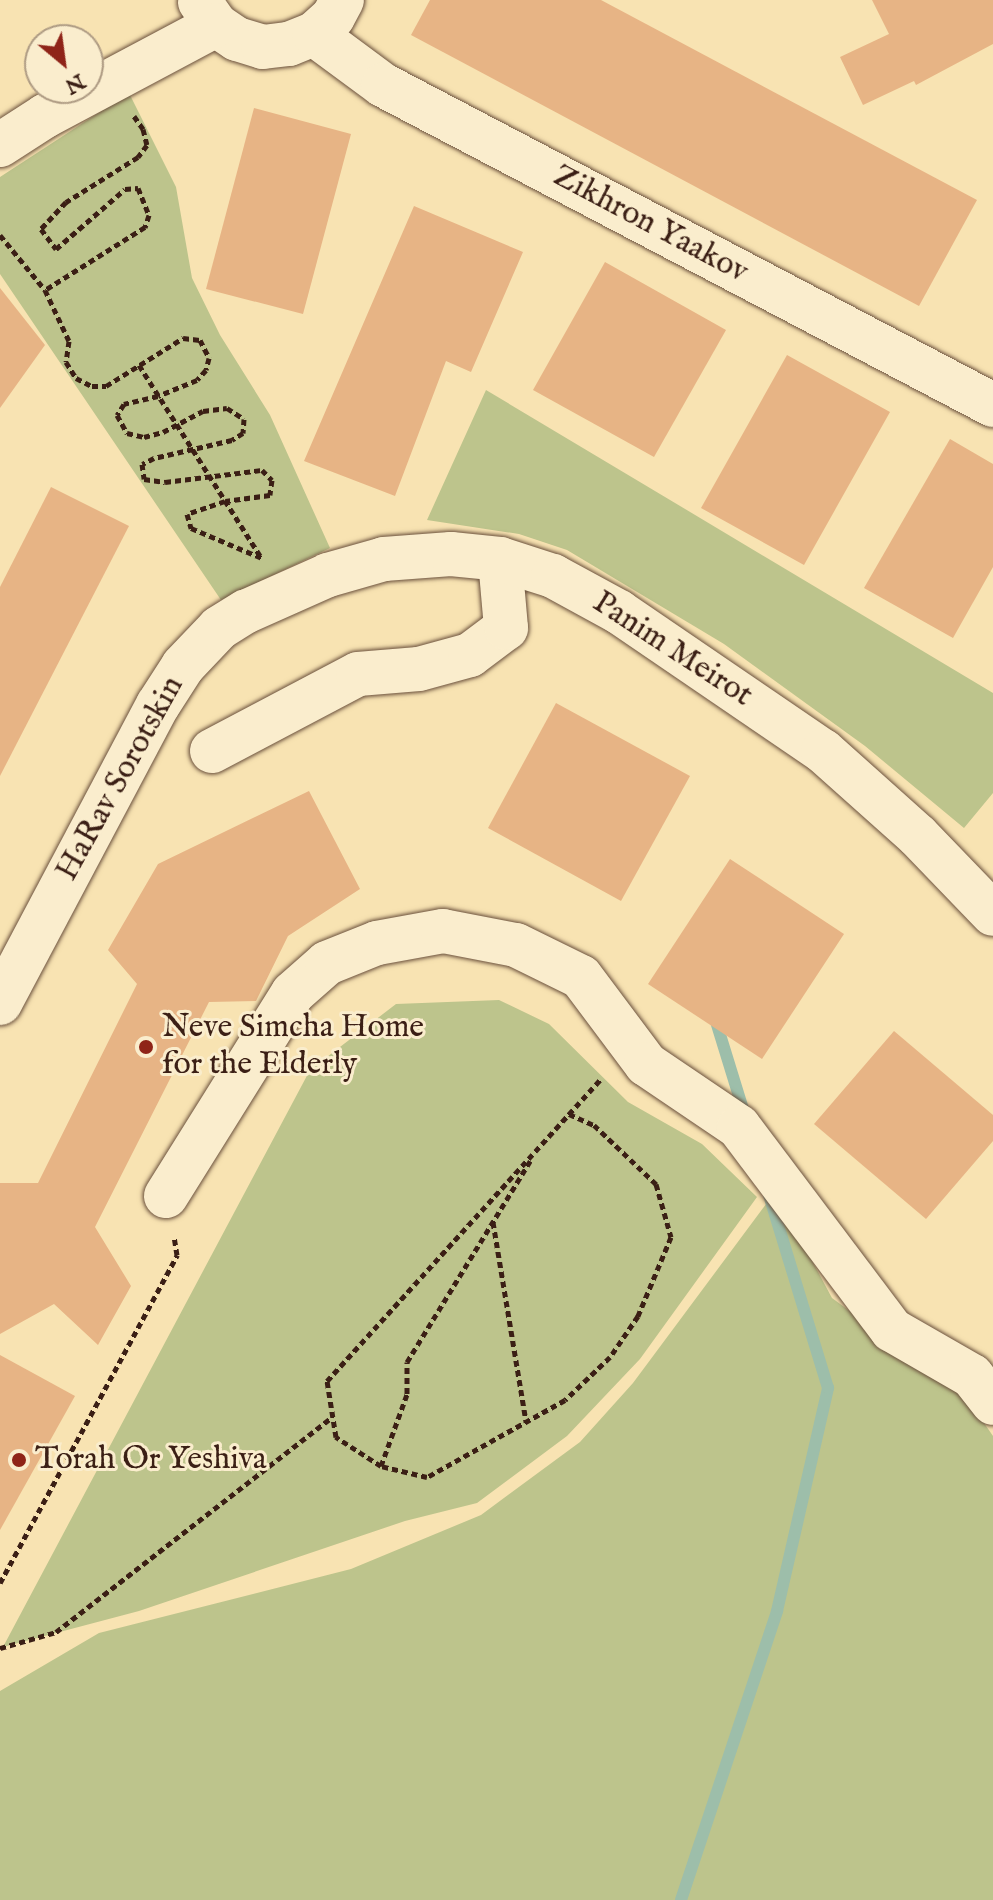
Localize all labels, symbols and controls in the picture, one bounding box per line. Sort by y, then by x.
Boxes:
north arrow [24,24,104,104]
text: N [60,66,90,100]
street label: Zikhron Yaakov [546,158,754,292]
street label: Panim Meirot [585,584,759,716]
street label: HaRav Sorotskin [49,670,193,888]
place label: Neve Simcha Home for the Elderly [162,1010,424,1085]
marker: Neve Simcha Home for the Elderly [137,1038,155,1056]
place label: Torah Or Yeshiva [35,1441,267,1479]
marker: Torah Or Yeshiva [10,1451,28,1469]

